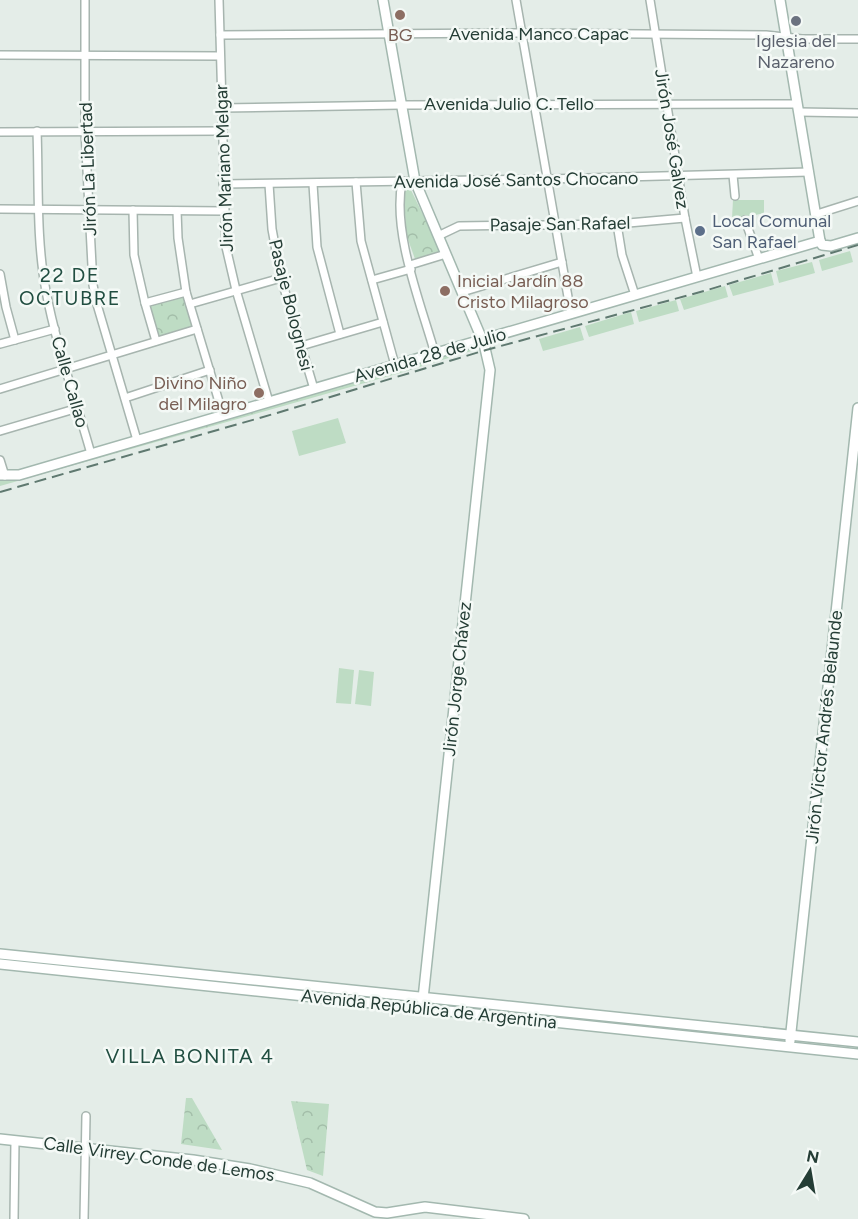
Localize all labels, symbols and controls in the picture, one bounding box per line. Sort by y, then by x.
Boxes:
marker: BG [393,8,407,22]
marker: Iglesia del Nazareno [789,14,803,28]
street label: Avenida Manco Capac [449,23,629,45]
place label: BG [388,24,413,46]
place label: Iglesia del Nazareno [756,30,836,73]
street label: Jirón José Galvez [650,67,694,211]
street label: Jirón Mariano Melgar [210,84,238,252]
street label: Avenida Julio C. Tello [424,93,594,115]
street label: Jirón La Libertad [75,102,101,236]
street label: Avenida José Santos Chocano [393,167,639,193]
place label: Local Comunal San Rafael [712,210,831,253]
street label: Pasaje San Rafael [489,212,631,236]
marker: Local Comunal San Rafael [693,224,707,238]
street label: Pasaje Bolognesi [264,237,318,373]
district label: 22 DE OCTUBRE [19,263,121,310]
place label: Inicial Jardín 88 Cristo Milagroso [457,270,589,313]
marker: Inicial Jardín 88 Cristo Milagroso [438,284,452,298]
street label: Avenida 28 de Julio [351,323,509,387]
street label: Calle Callao [46,334,94,430]
place label: Divino Niño del Milagro [153,372,247,415]
marker: Divino Niño del Milagro [252,386,266,400]
street label: Jirón Jorge Chávez [438,601,476,757]
street label: Jirón Victor Andrés Belaunde [801,609,847,845]
street label: Avenida República de Argentina [300,985,558,1033]
district label: VILLA BONITA 4 [106,1044,274,1068]
street label: Calle Virrey Conde de Lemos [42,1132,276,1186]
north arrow [780,1141,840,1201]
text: N [805,1146,821,1167]

